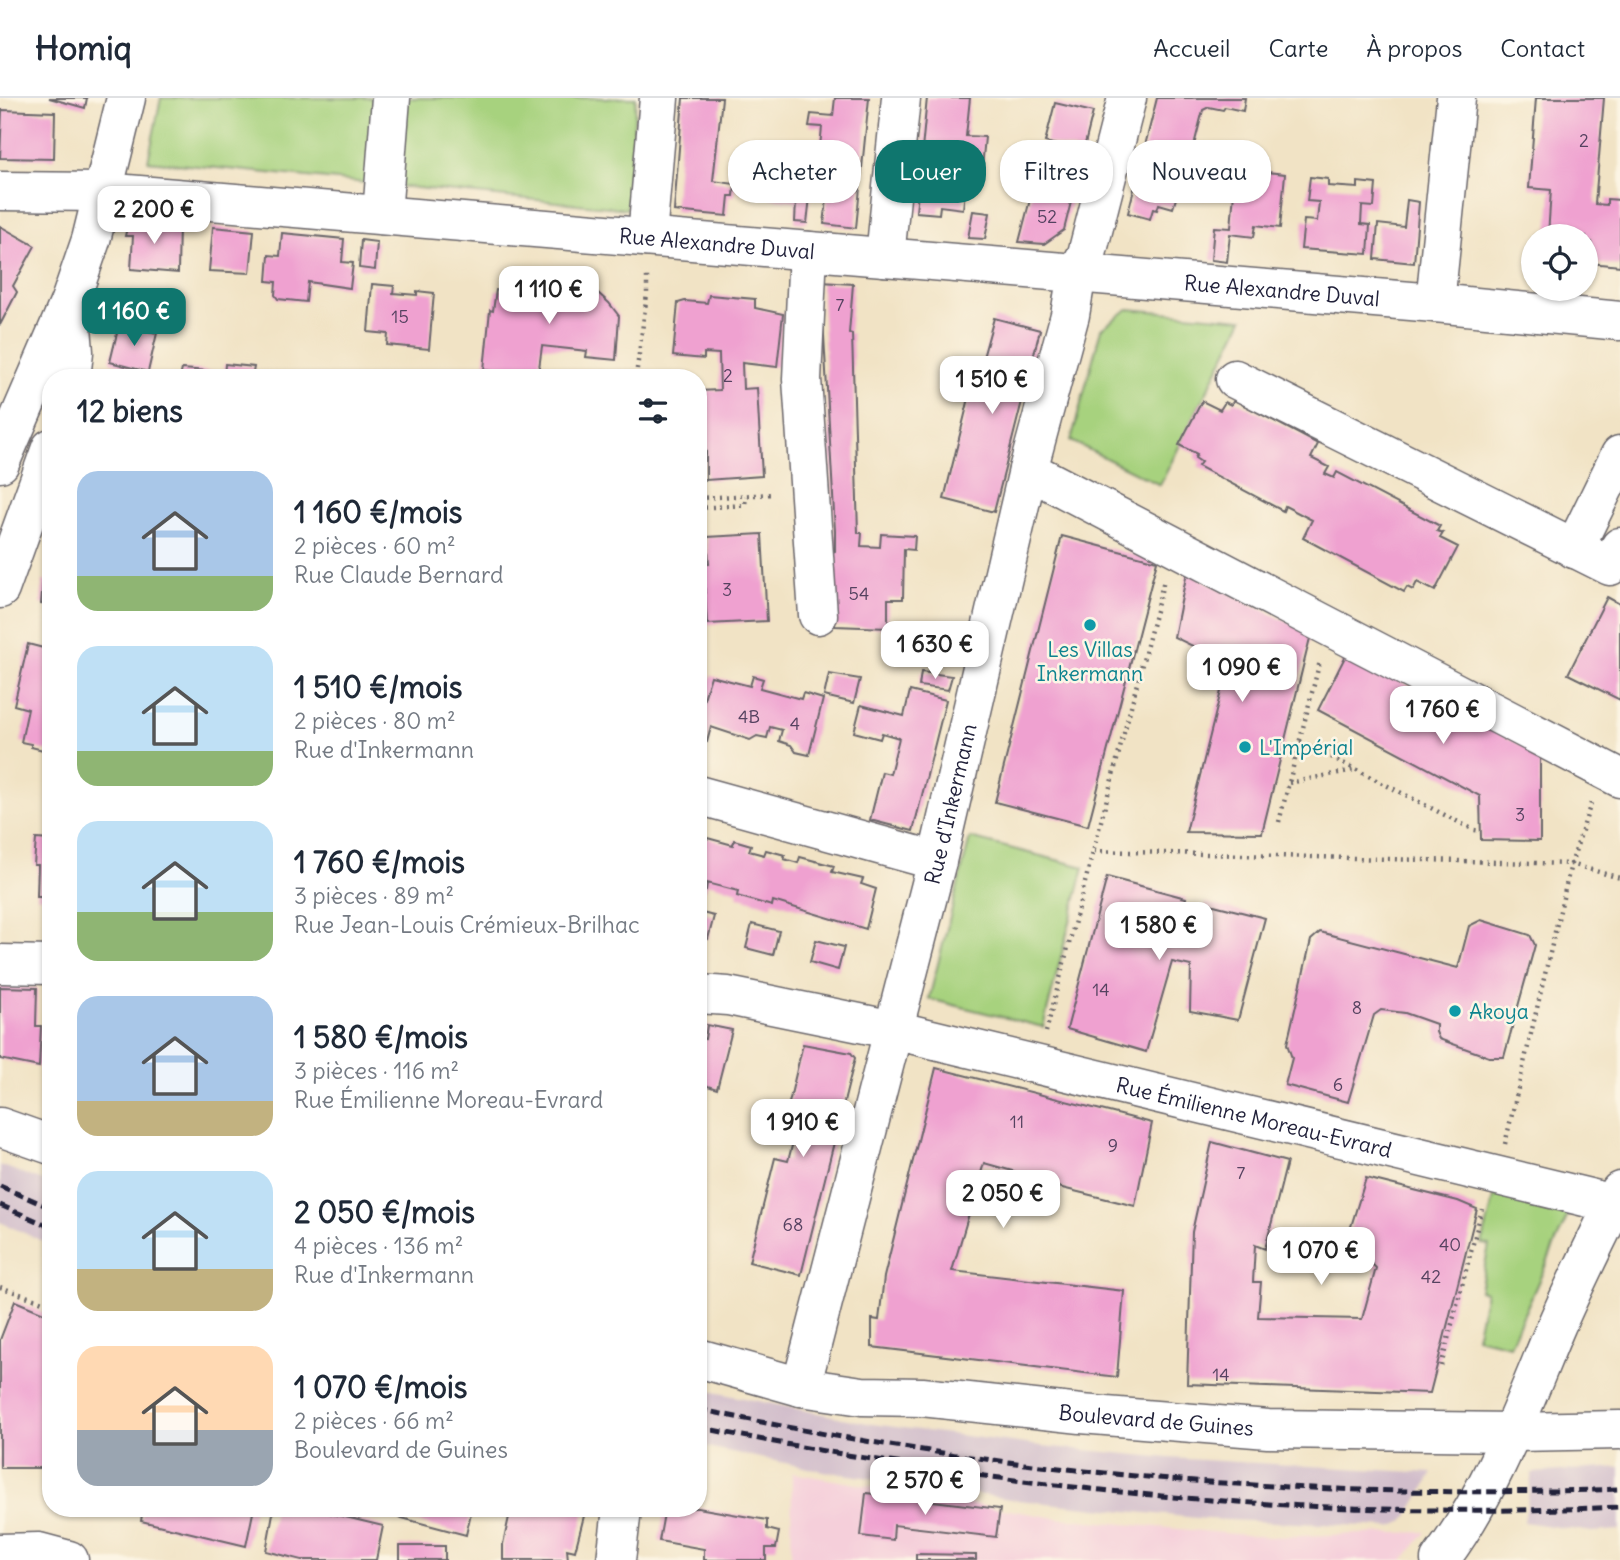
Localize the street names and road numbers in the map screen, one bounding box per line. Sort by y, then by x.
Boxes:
street label: Rue Alexandre Duval [618,222,816,265]
street label: Rue Alexandre Duval [1183,269,1381,312]
street label: Rue d'Inkermann [918,721,982,887]
street label: Rue Émilienne Moreau-Evrard [1114,1071,1395,1163]
street label: Boulevard de Guines [1057,1398,1255,1441]

